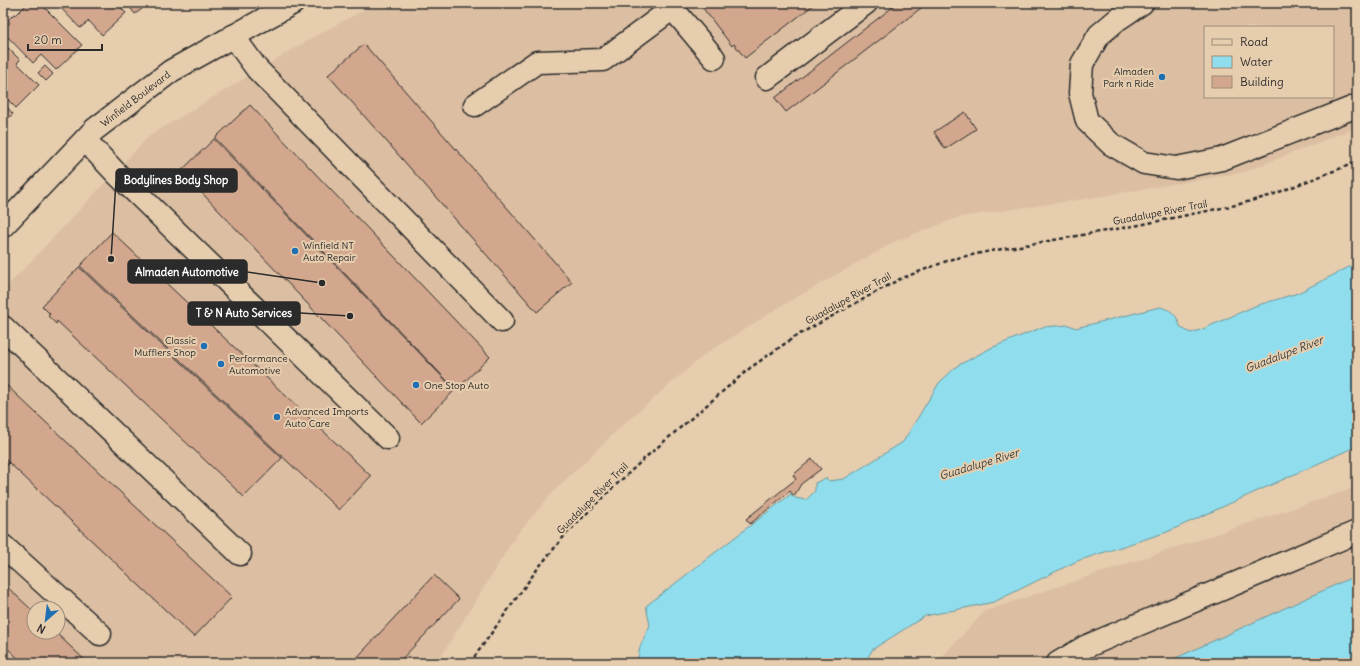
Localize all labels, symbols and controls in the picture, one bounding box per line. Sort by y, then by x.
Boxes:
scale bar [28,26,102,52]
legend [1204,26,1334,98]
text: 20 m [34,32,62,47]
text: Road [1240,34,1268,49]
text: Water [1240,54,1273,69]
place label: Almaden Park n Ride [1103,65,1154,90]
street label: Winfield Boulevard [98,68,173,130]
marker: Almaden Park n Ride [1157,72,1167,82]
text: Building [1240,74,1284,89]
callout: Bodylines Body Shop [116,169,237,192]
text: Bodylines Body Shop [124,173,228,188]
street label: Guadalupe River Trail [1112,197,1208,228]
place label: Winfield NT Auto Repair [303,239,356,264]
marker: Winfield NT Auto Repair [290,246,300,256]
callout: Almaden Automotive [128,260,247,283]
text: Almaden Automotive [135,265,239,279]
street label: Guadalupe River Trail [803,270,893,327]
callout: T & N Auto Services [188,302,300,325]
text: T & N Auto Services [196,306,292,320]
water label: Guadalupe River [1243,332,1326,375]
place label: Classic Mufflers Shop [134,334,196,359]
marker: Classic Mufflers Shop [199,341,209,351]
place label: Performance Automotive [229,352,288,377]
marker: Performance Automotive [216,359,226,369]
place label: One Stop Auto [424,379,489,392]
marker: One Stop Auto [411,380,421,390]
place label: Advanced Imports Auto Care [285,405,369,430]
marker: Advanced Imports Auto Care [272,412,282,422]
water label: Guadalupe River [938,445,1022,483]
street label: Guadalupe River Trail [554,460,631,537]
north arrow [26,600,66,640]
text: N [35,621,48,637]

